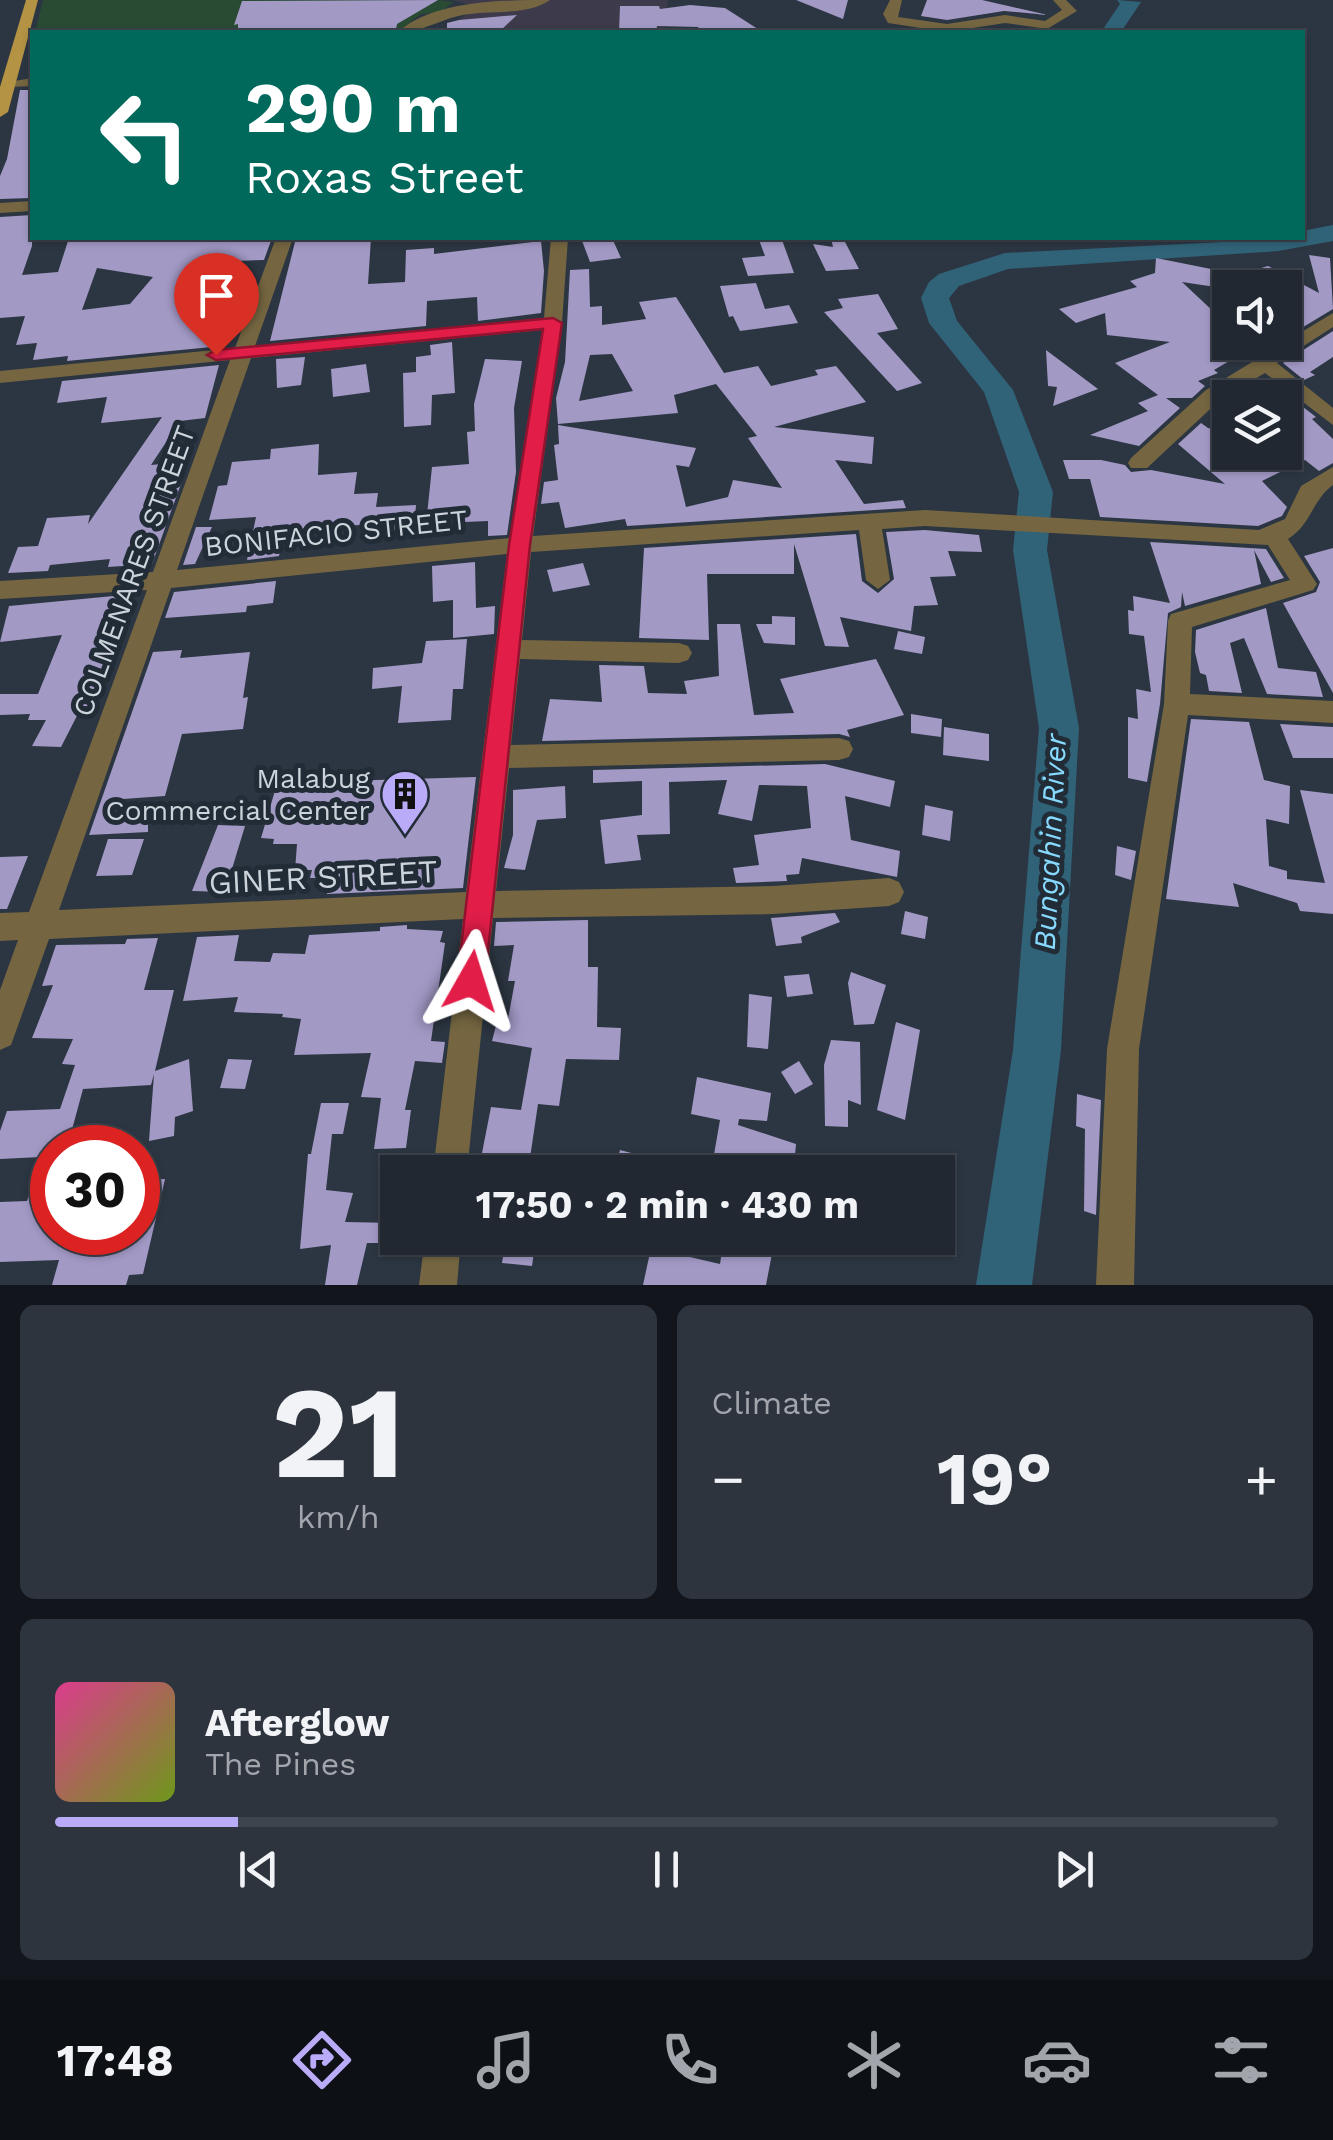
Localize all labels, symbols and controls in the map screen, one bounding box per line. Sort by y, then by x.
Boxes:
text: 290 m [245,67,461,149]
icon: left [80,70,210,200]
text: Roxas Street [245,151,524,204]
pin [174,253,259,356]
icon: arrive [189,268,244,323]
map controls [1212,270,1302,470]
button: sound [1212,270,1302,360]
button: layers [1212,380,1302,470]
street label: COLMENARES STREET [66,421,202,721]
street label: BONIFACIO STREET [203,503,469,563]
water label: Bungahin River [1027,731,1073,951]
place label: Malabug Commercial Center [106,762,370,827]
building icon: Malabug Commercial Center [379,768,431,836]
street label: GINER STREET [208,852,438,902]
position arrow [419,929,523,1033]
speed limit sign: 30 [30,1125,160,1255]
text: 17:50 · 2 min · 430 m [476,1183,859,1227]
text: 21 [271,1356,405,1509]
text: Climate [712,1384,832,1422]
text: 19° [937,1434,1053,1522]
text: − [712,1447,745,1511]
text: + [1245,1447,1278,1511]
text: km/h [297,1498,379,1536]
text: Afterglow [205,1701,390,1745]
text: The Pines [205,1745,356,1783]
icon: previous [231,1842,286,1897]
icon: pause [639,1842,694,1897]
icon: next [1047,1842,1102,1897]
icon: directions [287,2025,357,2095]
icon: music [471,2025,541,2095]
icon: phone [655,2025,725,2095]
icon: climate [839,2025,909,2095]
icon: car [1022,2025,1092,2095]
icon: filters [1206,2025,1276,2095]
text: 17:48 [57,2034,174,2087]

